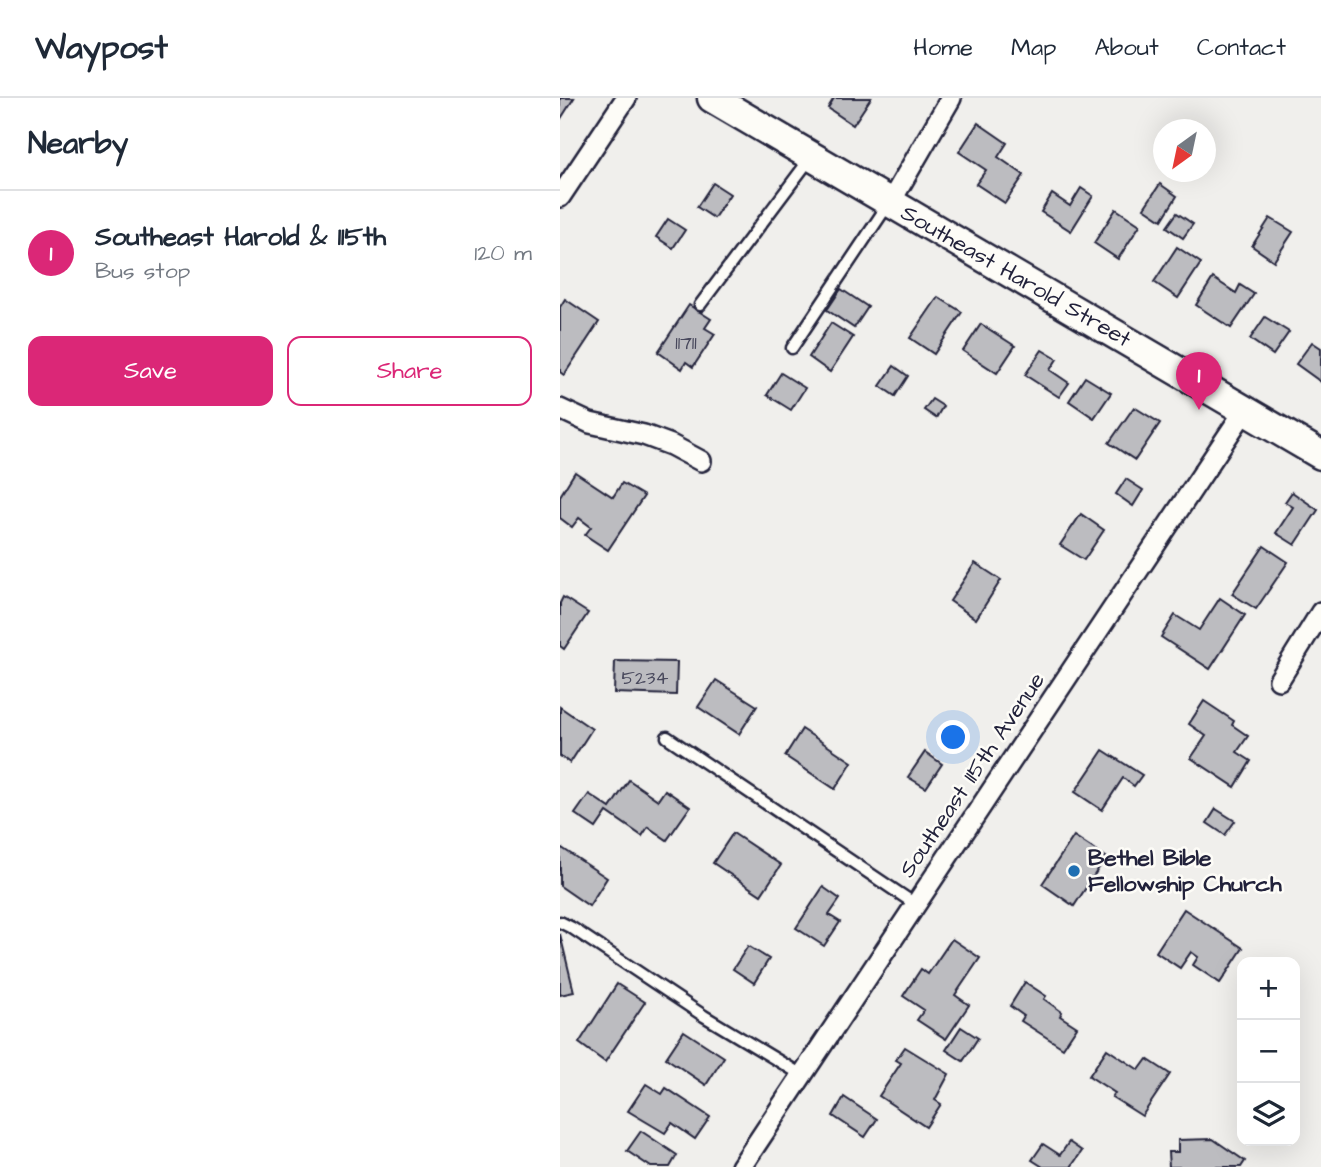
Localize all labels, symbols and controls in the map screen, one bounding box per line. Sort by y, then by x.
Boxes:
text: Waypost [35,25,168,71]
text: Home [913,31,973,65]
text: Map [1011,31,1056,65]
text: About [1094,31,1159,65]
text: Contact [1197,31,1286,65]
north arrow [1153,119,1216,182]
text: Nearby [28,123,128,165]
street label: Southeast Harold Street [895,197,1138,355]
text: Southeast Harold & 115th [95,219,386,255]
text: 1 [50,237,52,269]
text: 120 m [474,237,532,269]
text: Bus stop [95,255,190,287]
house number: 11711 [675,330,697,357]
button: Save [28,336,273,406]
button: Share [287,336,532,406]
pin: 1 [1176,352,1222,410]
house number: 5234 [622,665,669,692]
street label: Southeast 115th Avenue [891,666,1053,884]
your location [936,720,970,754]
place label: Bethel Bible Fellowship Church [1088,842,1282,900]
marker: Bethel Bible Fellowship Church [1066,863,1082,879]
map controls [1237,957,1300,1146]
button: + [1237,957,1300,1020]
button: − [1237,1020,1300,1083]
button: layers [1237,1083,1300,1146]

